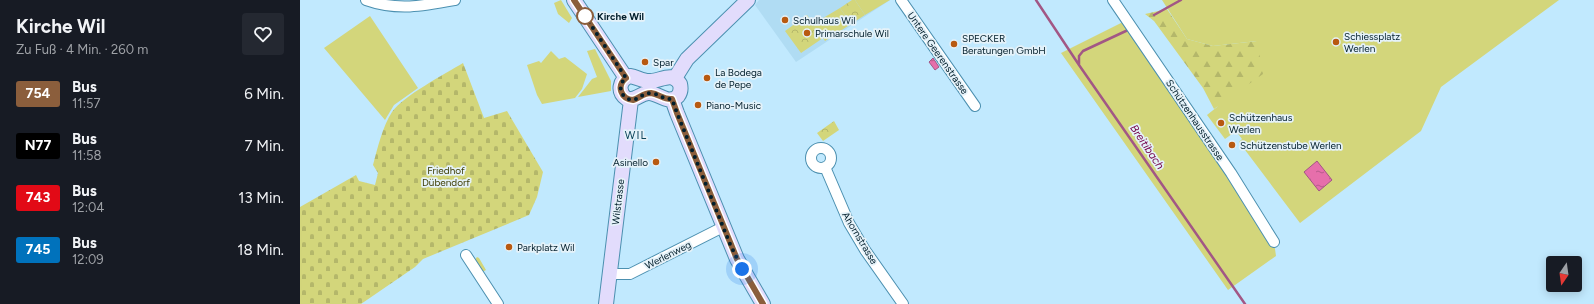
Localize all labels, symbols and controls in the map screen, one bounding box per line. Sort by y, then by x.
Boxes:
marker: Kirche Wil [576,7,594,25]
street label: Untere Geerenstrasse [905,9,972,97]
place label: Kirche Wil [597,10,644,23]
button: heart [242,13,284,55]
place label: Schulhaus Wil [793,14,855,27]
text: Kirche Wil [16,15,105,38]
marker: Schulhaus Wil [780,15,790,25]
place label: Primarschule Wil [815,27,889,40]
marker: Primarschule Wil [802,28,812,38]
place label: Schiessplatz Werlen [1344,30,1400,55]
place label: SPECKER Beratungen GmbH [962,32,1046,57]
marker: Schiessplatz Werlen [1331,37,1341,47]
marker: SPECKER Beratungen GmbH [949,39,959,49]
text: Zu Fuß · 4 Min. · 260 m [16,42,148,57]
place label: Spar [653,56,674,69]
marker: Spar [640,57,650,67]
place label: La Bodega de Pepe [715,66,762,91]
marker: La Bodega de Pepe [702,73,712,83]
street label: Schützenhausstrasse [1163,77,1227,163]
text: Bus [72,78,97,96]
text: 754 [26,85,50,102]
text: 6 Min. [244,85,284,103]
text: 11:57 [72,96,100,111]
place label: Piano-Music [706,99,762,112]
marker: Piano-Music [693,100,703,110]
place label: Schützenhaus Werlen [1229,111,1293,136]
marker: Schützenhaus Werlen [1216,118,1226,128]
water label: Breitibach [1127,122,1167,172]
district label: WIL [625,129,647,142]
text: Bus [72,130,97,148]
text: N77 [25,137,51,154]
text: 7 Min. [245,137,284,155]
place label: Schützenstube Werlen [1240,139,1342,152]
marker: Schützenstube Werlen [1227,140,1237,150]
text: 11:58 [72,148,101,163]
place label: Asinello [613,156,648,169]
marker: Asinello [651,157,661,167]
park label: Friedhof Dübendorf [422,164,470,189]
street label: Wilstrasse [609,178,627,226]
text: Bus [72,182,97,200]
text: 743 [26,189,50,206]
text: 13 Min. [238,189,284,207]
text: 12:04 [72,200,104,215]
street label: Ahornstrasse [839,209,881,267]
text: Bus [72,234,97,252]
street label: Werlenweg [643,238,693,272]
text: 745 [26,241,50,258]
text: 18 Min. [237,241,284,259]
place label: Parkplatz Wil [517,241,575,254]
marker: Parkplatz Wil [504,242,514,252]
text: 12:09 [72,252,104,267]
north arrow [1546,256,1582,292]
map controls [1546,256,1582,292]
your location [732,259,752,279]

